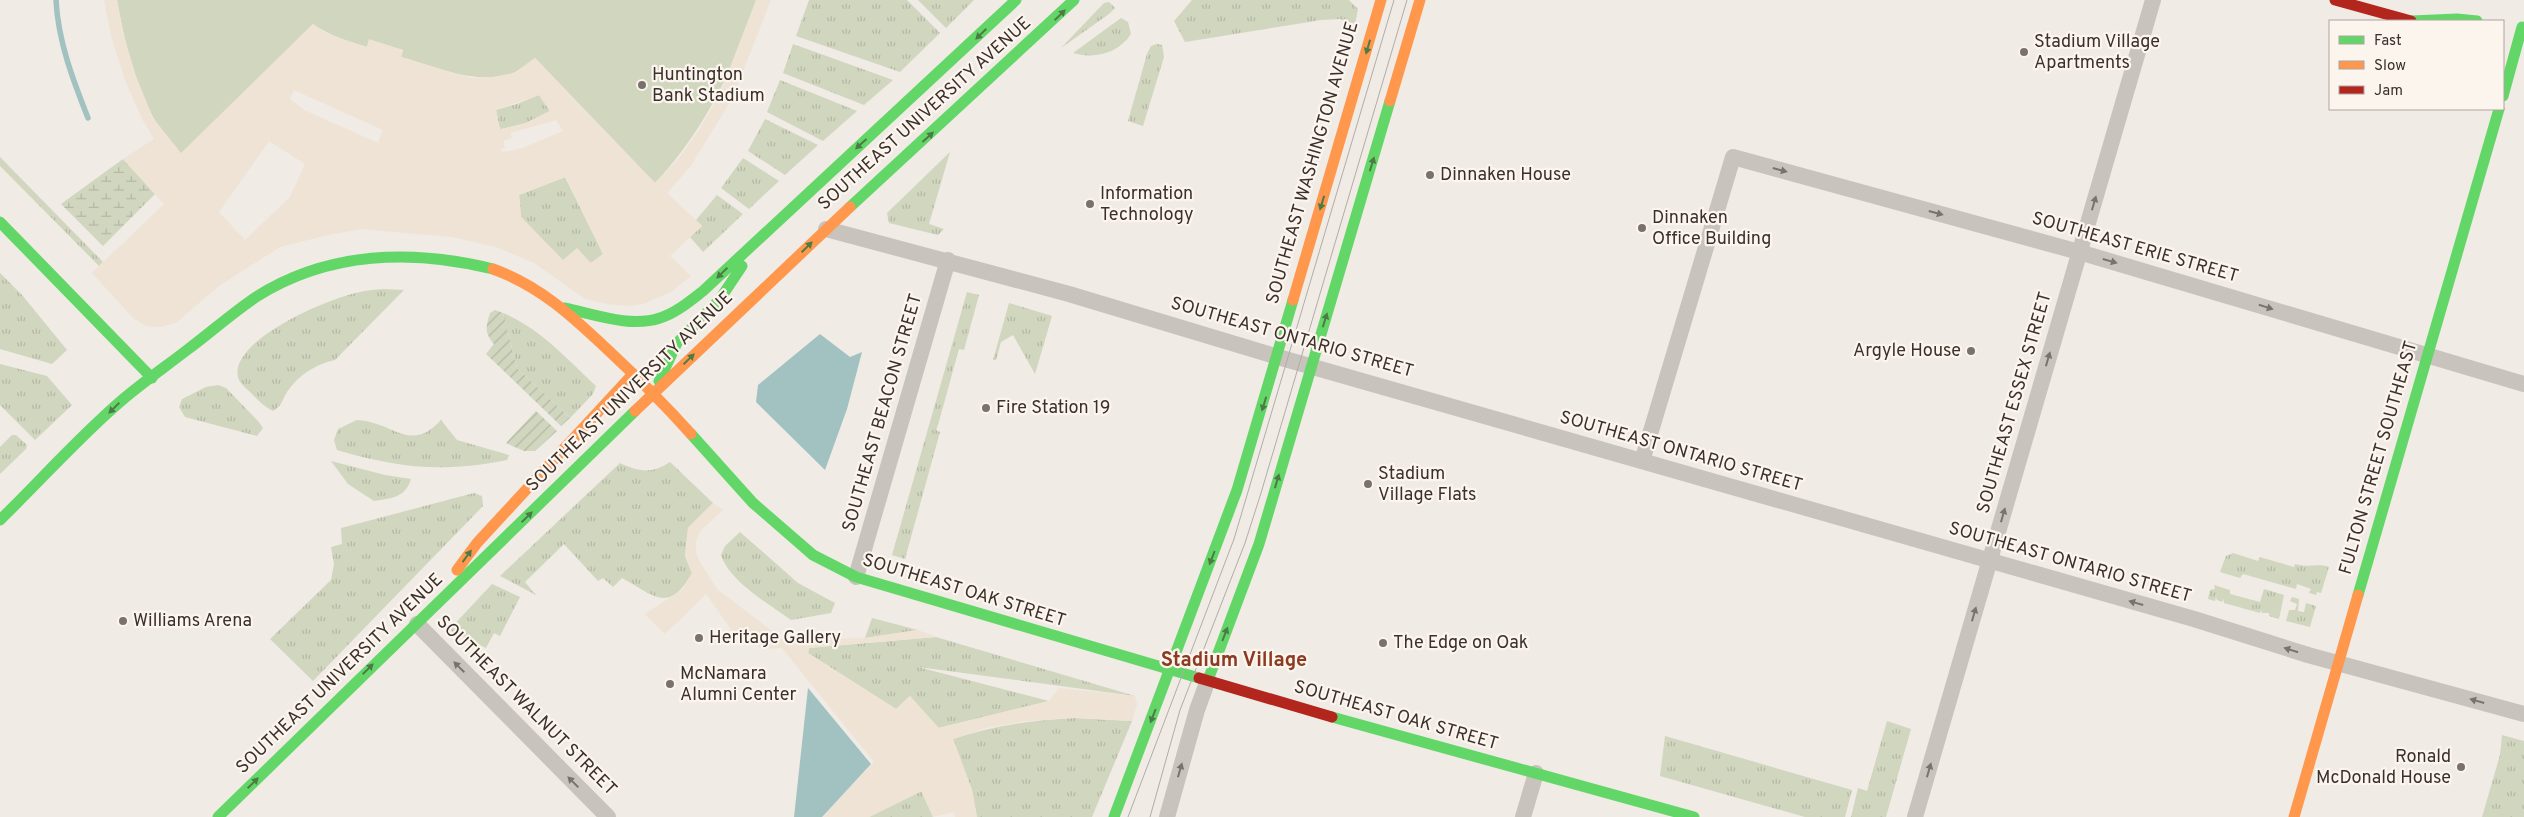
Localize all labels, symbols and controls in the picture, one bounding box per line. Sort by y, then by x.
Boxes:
one-way arrow [1053,9,1065,21]
street label: SOUTHEAST UNIVERSITY AVENUE [814,12,1036,216]
street label: SOUTHEAST WASHINGTON AVENUE [1262,19,1364,307]
legend [2329,20,2504,110]
one-way arrow [975,28,987,40]
place label: Stadium Village Apartments [2034,31,2160,75]
text: Fast [2374,32,2402,51]
one-way arrow [1363,39,1371,54]
marker: Stadium Village Apartments [2018,46,2030,58]
text: Slow [2374,57,2406,76]
place label: Huntington Bank Stadium [652,64,765,108]
marker: Huntington Bank Stadium [636,79,648,91]
text: Jam [2374,82,2403,101]
one-way arrow [921,131,933,143]
one-way arrow [856,138,868,150]
one-way arrow [1368,156,1376,171]
place label: Dinnaken House [1440,164,1571,187]
one-way arrow [1772,167,1787,175]
marker: Dinnaken House [1424,169,1436,181]
place label: Information Technology [1100,183,1194,227]
one-way arrow [1318,195,1326,210]
one-way arrow [2090,195,2098,210]
marker: Information Technology [1084,198,1096,210]
place label: Dinnaken Office Building [1652,207,1771,251]
street label: SOUTHEAST ERIE STREET [2029,207,2241,289]
one-way arrow [1929,209,1944,217]
marker: Dinnaken Office Building [1636,222,1648,234]
one-way arrow [800,241,812,253]
one-way arrow [2103,257,2118,265]
one-way arrow [716,266,728,278]
street label: SOUTHEAST UNIVERSITY AVENUE [522,287,738,497]
street label: SOUTHEAST ESSEX STREET [1972,290,2058,516]
street label: SOUTHEAST BEACON STREET [838,291,928,535]
street label: SOUTHEAST ONTARIO STREET [1168,292,1416,384]
one-way arrow [2259,303,2274,311]
one-way arrow [1322,312,1330,327]
street label: FULTON STREET SOUTHEAST [2335,338,2423,578]
place label: Argyle House [1853,340,1961,363]
marker: Argyle House [1965,345,1977,357]
one-way arrow [2044,351,2052,366]
one-way arrow [683,353,695,365]
place label: Fire Station 19 [996,397,1110,420]
one-way arrow [1259,397,1267,412]
one-way arrow [108,401,120,413]
marker: Fire Station 19 [980,402,992,414]
street label: SOUTHEAST ONTARIO STREET [1557,406,1805,498]
place label: Stadium Village Flats [1378,463,1477,507]
one-way arrow [1274,473,1282,488]
marker: Stadium Village Flats [1362,478,1374,490]
one-way arrow [1999,507,2007,523]
one-way arrow [521,511,533,523]
street label: SOUTHEAST ONTARIO STREET [1946,517,2194,609]
street label: SOUTHEAST OAK STREET [860,549,1068,633]
one-way arrow [461,550,472,563]
one-way arrow [1208,551,1216,565]
street label: SOUTHEAST UNIVERSITY AVENUE [232,569,448,779]
one-way arrow [2128,598,2143,606]
one-way arrow [1971,607,1979,622]
place label: Williams Arena [133,610,252,633]
street label: SOUTHEAST WALNUT STREET [431,611,621,801]
marker: Williams Arena [117,615,129,627]
place label: Heritage Gallery [709,627,841,650]
one-way arrow [1222,627,1229,642]
marker: Heritage Gallery [693,632,705,644]
place label: The Edge on Oak [1393,632,1528,655]
marker: The Edge on Oak [1377,637,1389,649]
one-way arrow [2284,645,2299,653]
district label: Stadium Village [1161,648,1307,674]
one-way arrow [453,661,465,673]
one-way arrow [362,663,374,675]
place label: McNamara Alumni Center [680,663,797,707]
street label: SOUTHEAST OAK STREET [1291,676,1501,756]
marker: McNamara Alumni Center [664,678,676,690]
one-way arrow [2469,697,2484,705]
one-way arrow [1149,708,1156,723]
place label: Ronald McDonald House [2316,746,2451,790]
marker: Ronald McDonald House [2455,761,2467,773]
one-way arrow [1176,762,1184,777]
one-way arrow [1925,763,1933,778]
one-way arrow [568,776,580,788]
one-way arrow [246,777,258,789]

